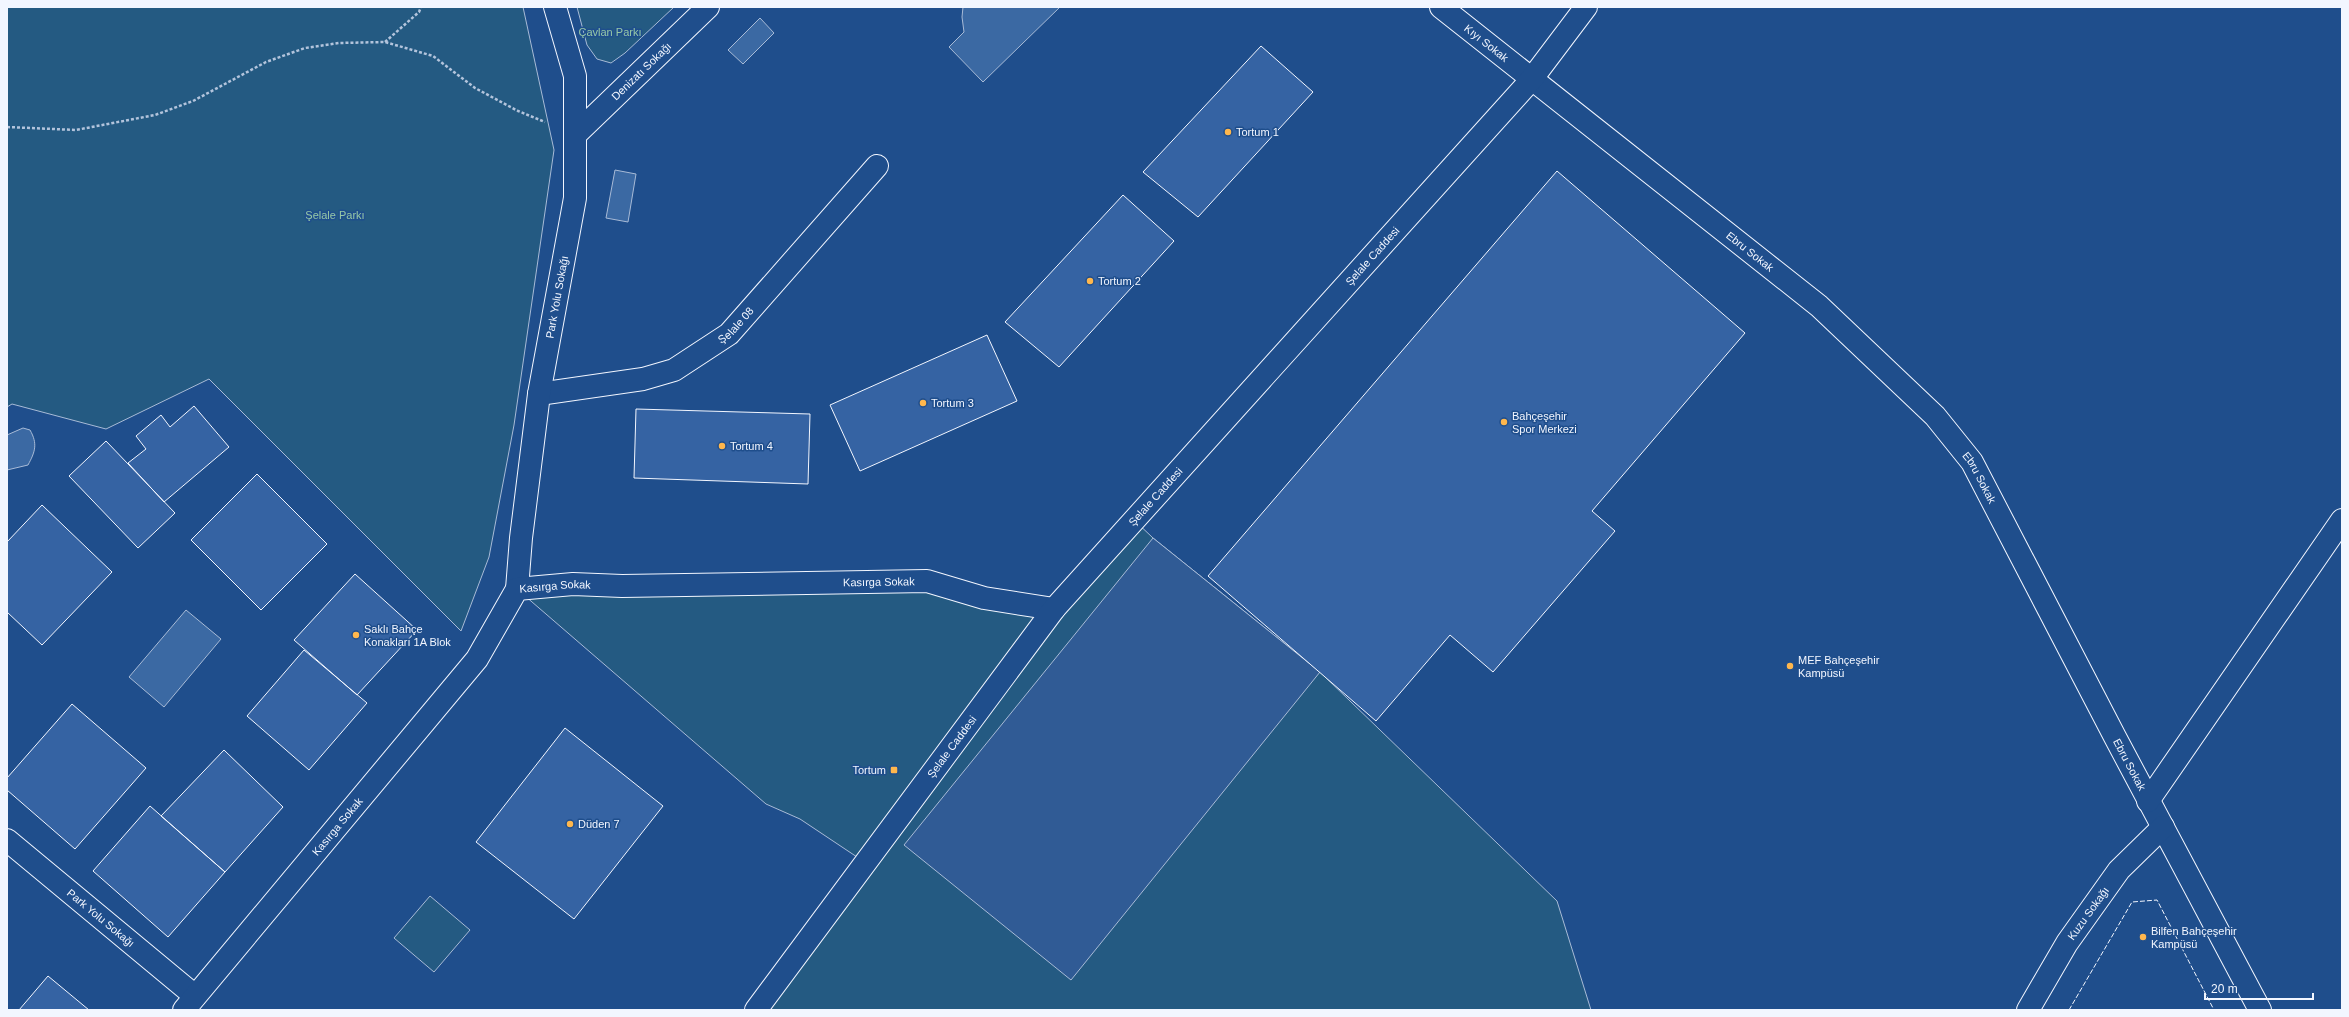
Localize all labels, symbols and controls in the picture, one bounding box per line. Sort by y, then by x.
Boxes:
street label: Kıyı Sokak [1462,22,1511,64]
park label: Çavlan Parkı [579,26,641,38]
street label: Denizatı Sokağı [609,40,673,102]
place label: Tortum 1 [1236,126,1279,138]
marker: Tortum 1 [1223,127,1233,137]
park label: Şelale Parkı [305,209,365,221]
street label: Şelale Caddesi [1343,224,1402,287]
street label: Ebru Sokak [1724,229,1776,274]
street label: Park Yolu Sokağı [543,255,570,339]
place label: Tortum 2 [1098,275,1141,287]
marker: Tortum 2 [1085,276,1095,286]
street label: Şelale 08 [716,305,756,346]
place label: Tortum 3 [931,397,974,409]
marker: Tortum 3 [918,398,928,408]
place label: Bahçeşehir Spor Merkezi [1512,410,1577,435]
marker: Bahçeşehir Spor Merkezi [1499,417,1509,427]
place label: Tortum 4 [730,440,773,452]
marker: Tortum 4 [717,441,727,451]
street label: Ebru Sokak [1960,449,1999,506]
street label: Şelale Caddesi [1126,465,1185,528]
street label: Kasırga Sokak [843,575,915,588]
street label: Kasırga Sokak [519,578,591,595]
place label: Saklı Bahçe Konakları 1A Blok [364,623,451,648]
marker: Saklı Bahçe Konakları 1A Blok [351,630,361,640]
place label: MEF Bahçeşehir Kampüsü [1798,654,1880,679]
marker: MEF Bahçeşehir Kampüsü [1785,661,1795,671]
street label: Şelale Caddesi [925,713,979,780]
street label: Ebru Sokak [2111,737,2149,793]
place label: Tortum [852,764,886,776]
marker: Tortum [889,765,899,775]
street label: Kasırga Sokak [310,795,365,858]
place label: Düden 7 [578,818,620,830]
marker: Düden 7 [565,819,575,829]
street label: Kuzu Sokağı [2065,884,2111,942]
street label: Park Yolu Sokağı [65,887,137,949]
place label: Bilfen Bahçeşehir Kampüsü [2151,925,2237,950]
marker: Bilfen Bahçeşehir Kampüsü [2138,932,2148,942]
scale bar [2205,975,2313,1001]
text: 20 m [2211,982,2238,996]

